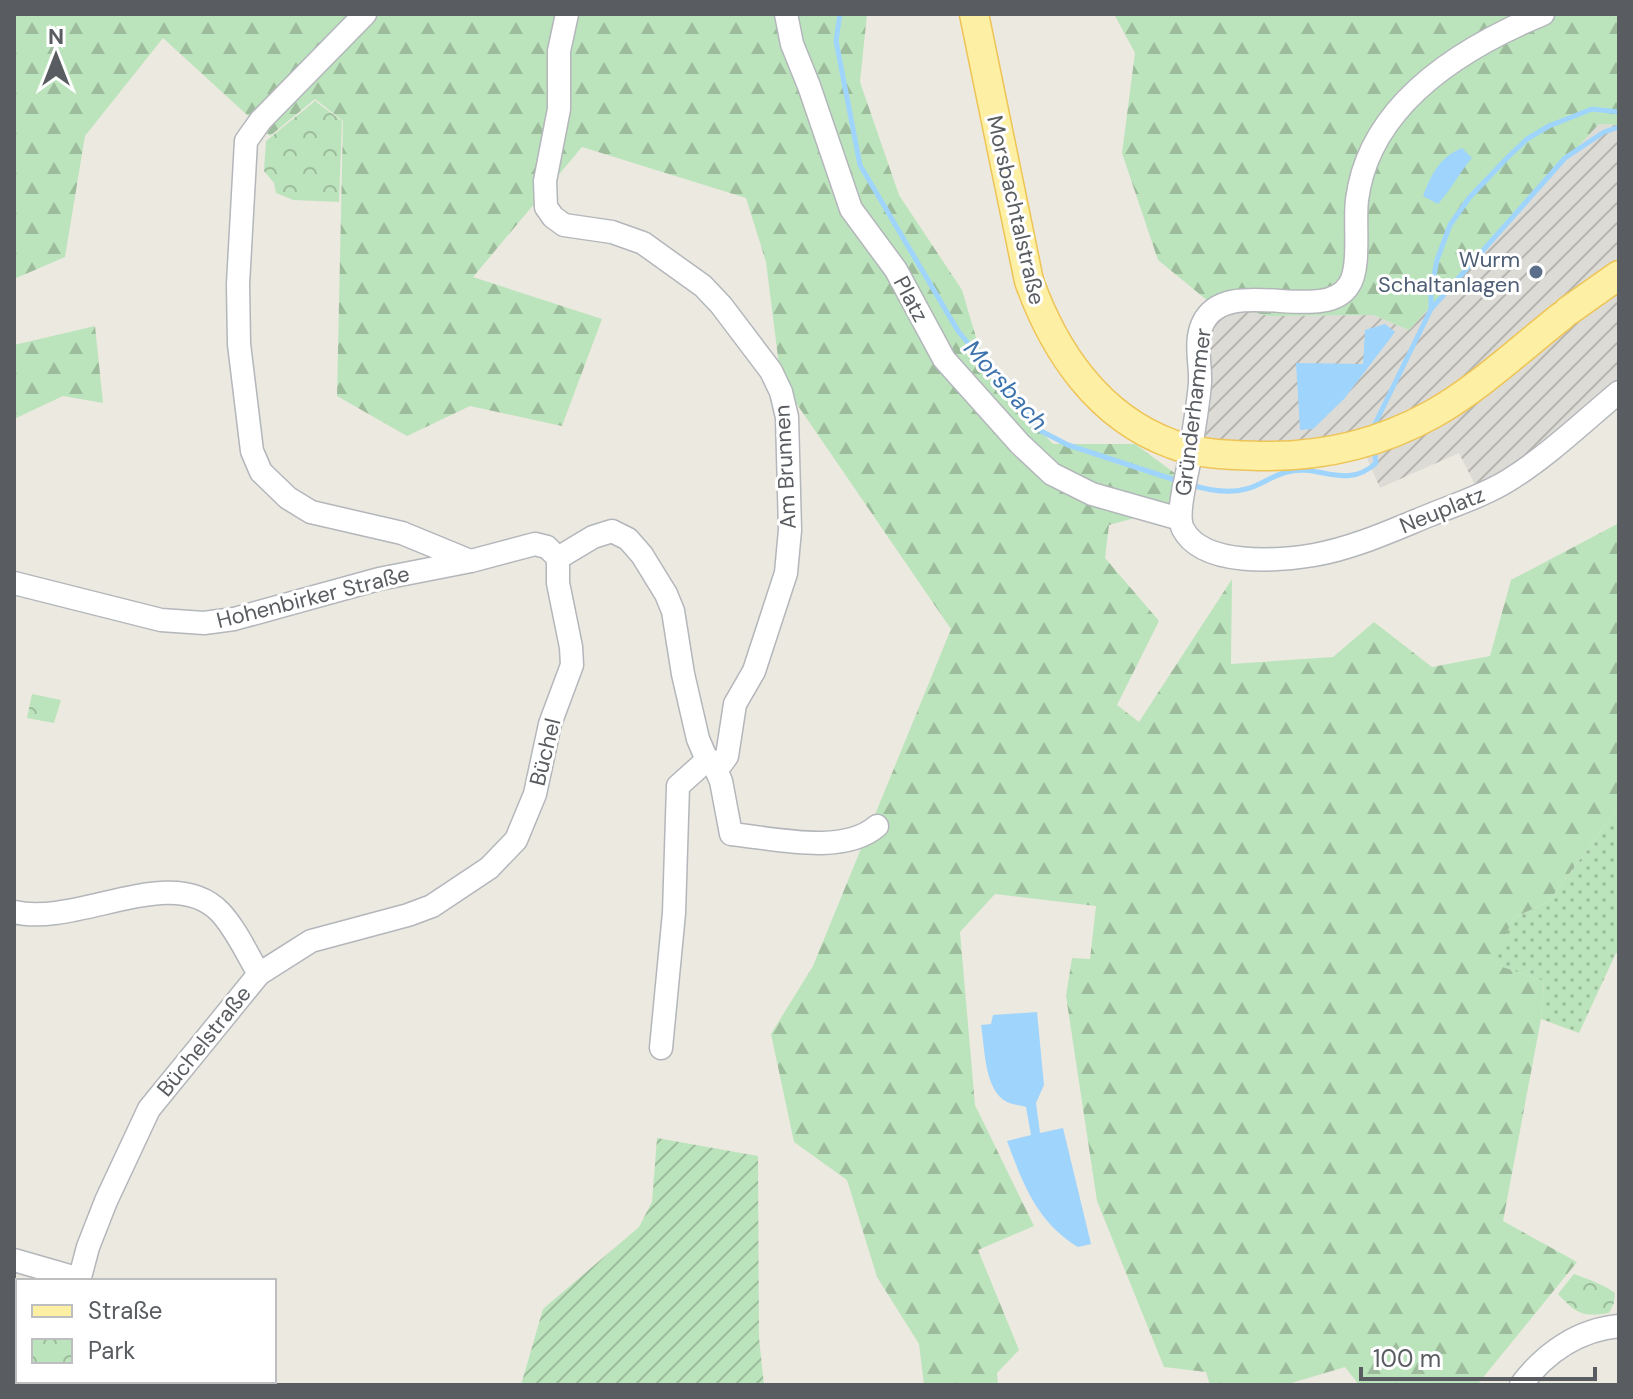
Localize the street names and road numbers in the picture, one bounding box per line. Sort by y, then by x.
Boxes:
street label: Morsbachtalstraße [980,113,1052,307]
street label: Platz [887,271,935,327]
street label: Gründerhammer [1168,326,1218,498]
street label: Am Brunnen [767,404,803,530]
street label: Neuplatz [1395,480,1489,540]
street label: Hohenbirker Straße [213,559,413,635]
street label: Büchel [523,715,567,789]
street label: Büchelstraße [150,980,258,1102]

